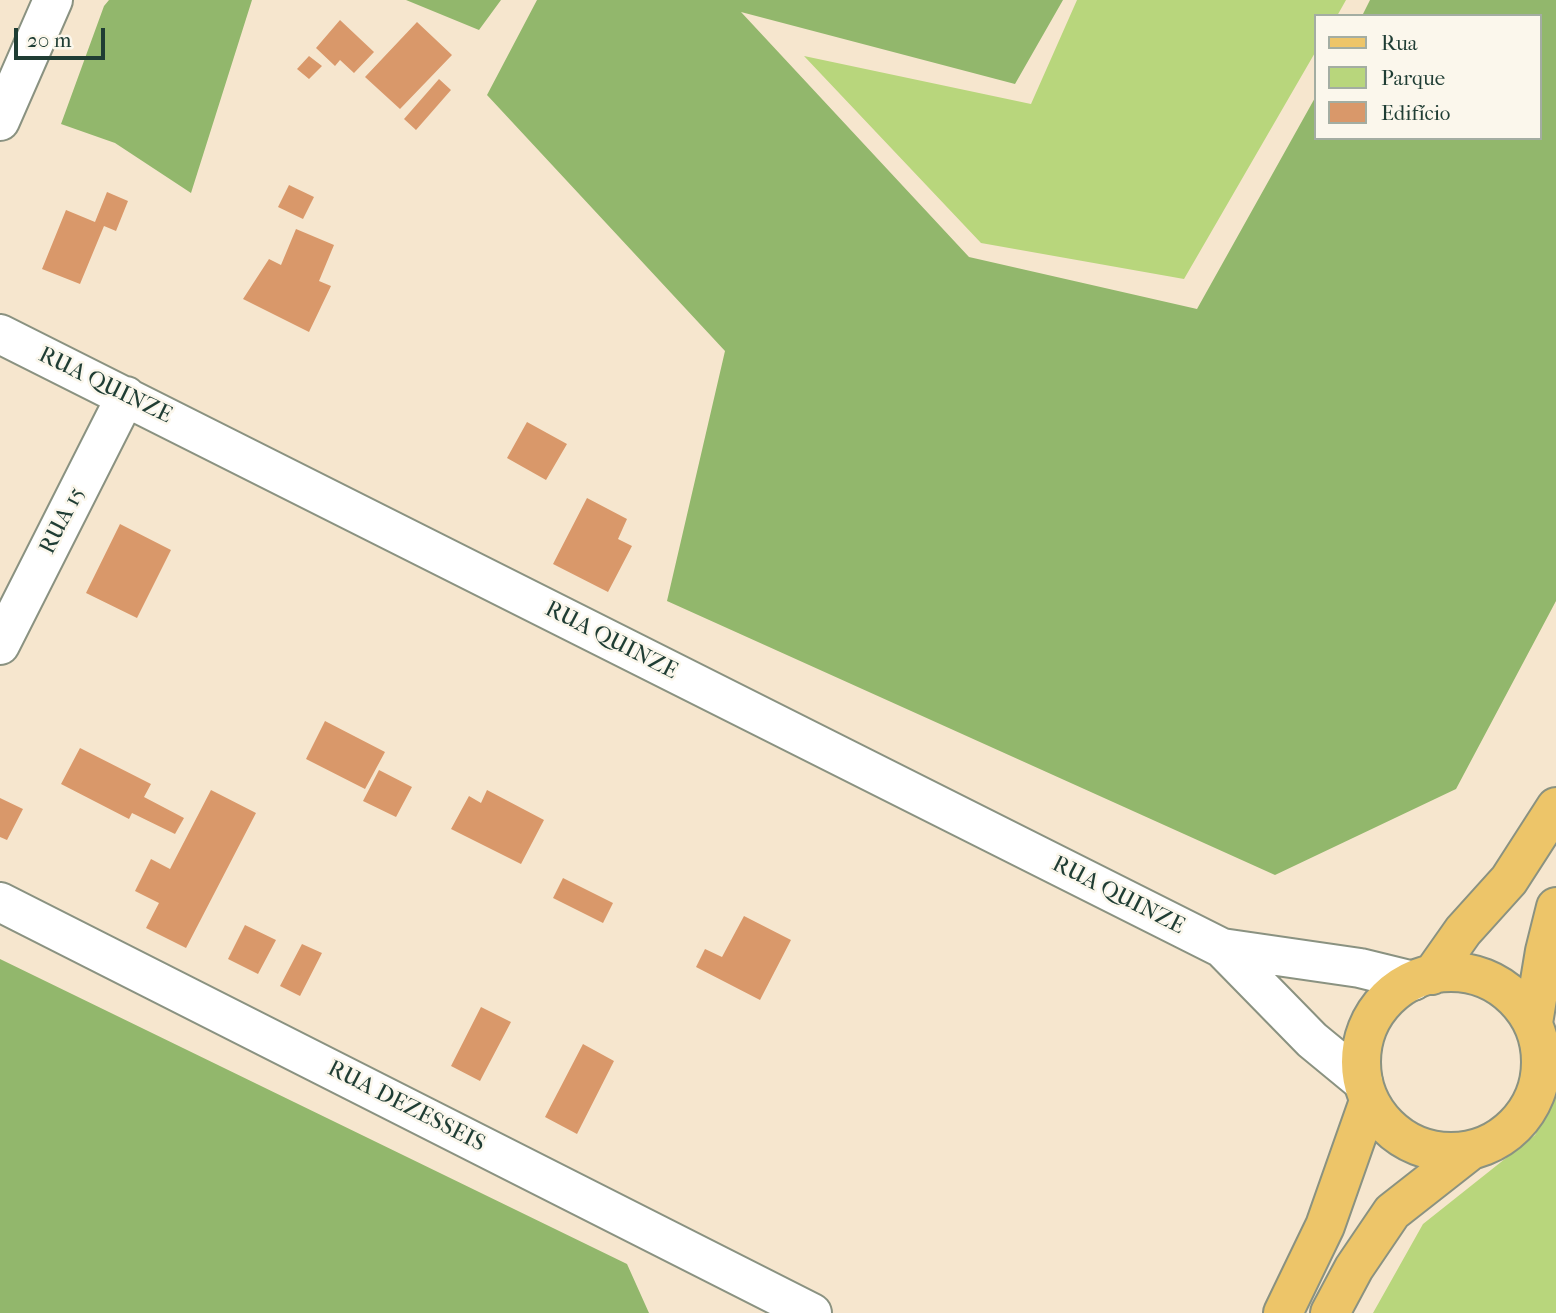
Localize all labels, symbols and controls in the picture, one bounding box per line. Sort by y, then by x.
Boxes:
scale bar [18,14,108,58]
legend [1314,14,1542,140]
text: 20 m [27,28,71,52]
text: Rua [1381,31,1418,55]
text: Parque [1381,66,1445,90]
text: Edifício [1381,101,1450,125]
street label: RUA QUINZE [34,342,176,430]
street label: RUA 15 [34,483,92,559]
street label: RUA QUINZE [540,596,682,686]
street label: RUA QUINZE [1047,851,1189,941]
street label: RUA DEZESSEIS [323,1055,489,1159]

